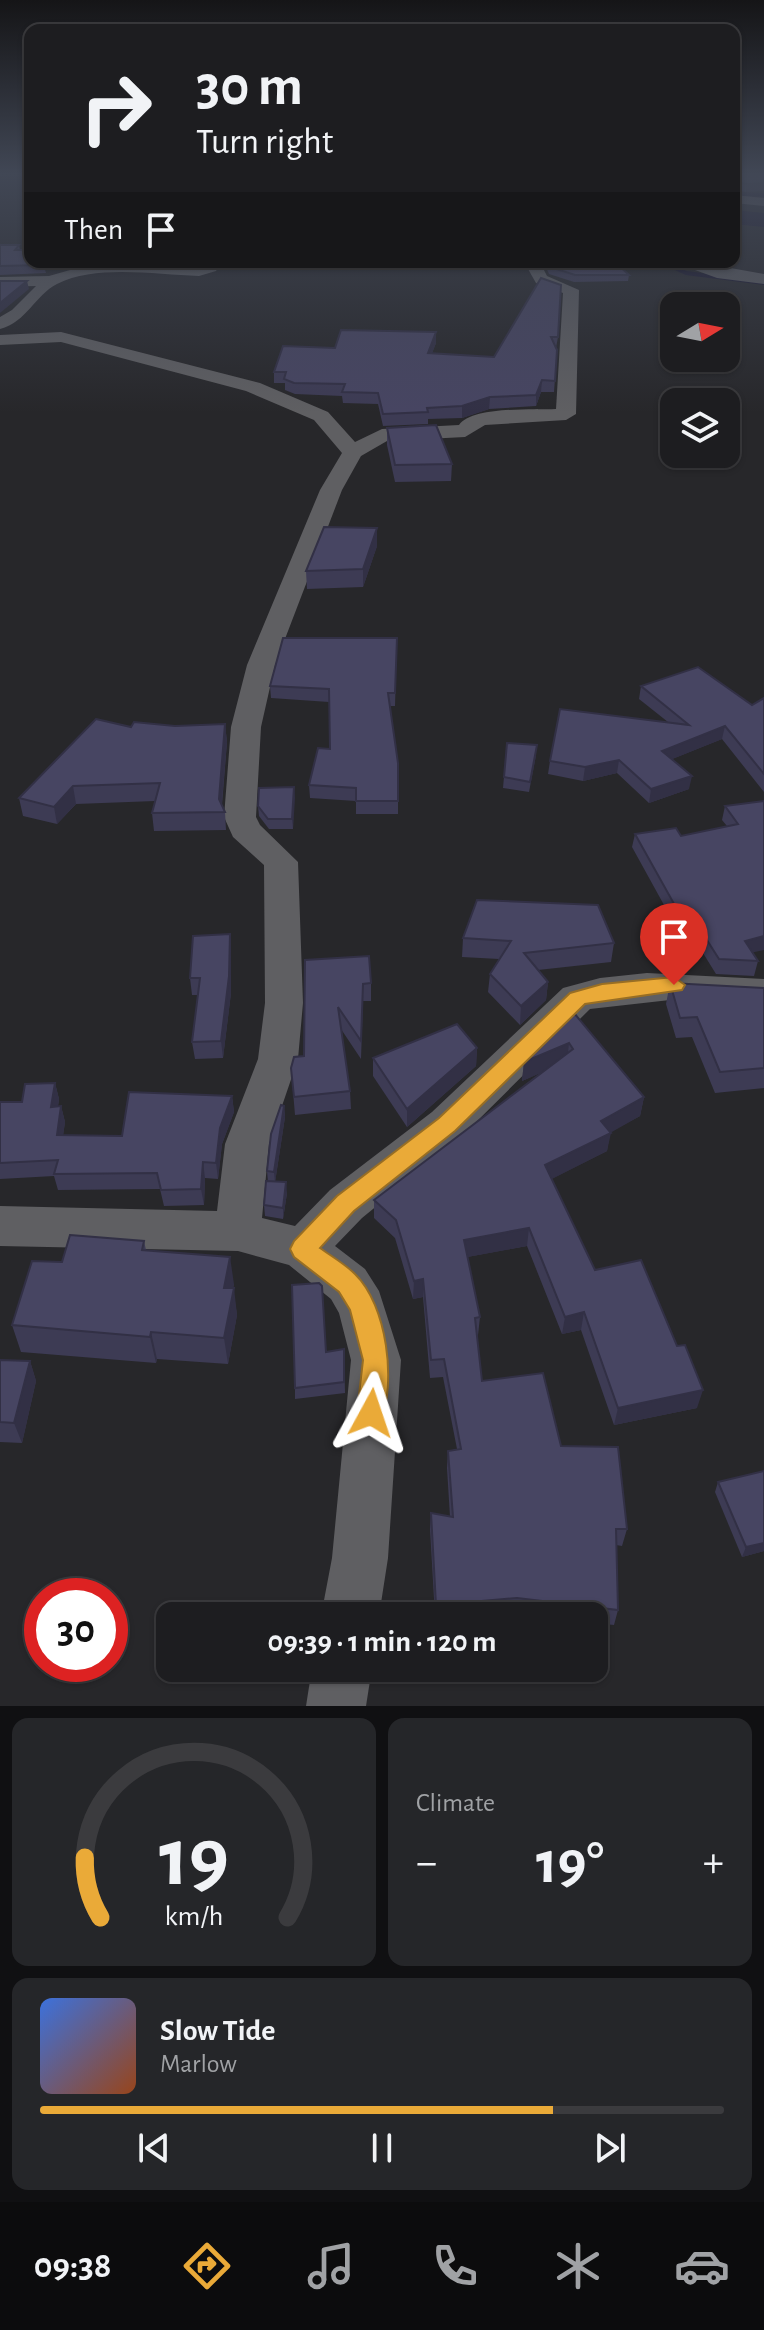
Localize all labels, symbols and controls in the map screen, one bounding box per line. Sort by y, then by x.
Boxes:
icon: right [64,56,168,160]
text: 30 m [196,59,303,115]
text: Turn right [196,124,333,160]
icon: arrive [139,208,183,252]
text: Then [64,215,123,245]
north arrow [660,292,740,372]
map controls [660,292,740,468]
button: layers [660,388,740,468]
pin [640,903,708,985]
icon: arrive [652,915,696,959]
position arrow [329,1371,413,1455]
speed limit sign: 30 [24,1578,128,1682]
text: 09:39 · 1 min · 120 m [268,1627,496,1657]
text: Climate [416,1790,495,1816]
text: 19 [159,1817,229,1901]
text: 19° [536,1834,604,1894]
text: − [416,1841,437,1885]
text: + [703,1841,724,1885]
text: km/h [165,1902,223,1931]
text: Slow Tide [160,2016,275,2046]
text: Marlow [160,2051,237,2077]
icon: previous [132,2126,176,2170]
icon: pause [360,2126,404,2170]
icon: next [588,2126,632,2170]
icon: directions [179,2238,235,2294]
icon: music [303,2238,359,2294]
icon: phone [427,2238,483,2294]
icon: climate [550,2238,606,2294]
icon: car [674,2238,730,2294]
text: 09:38 [34,2248,112,2284]

